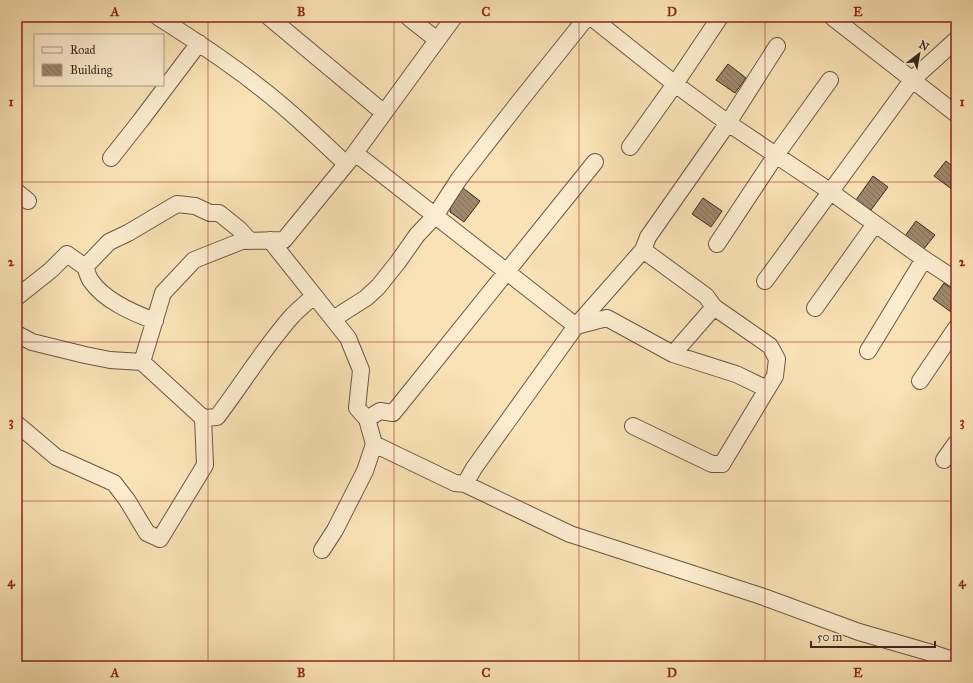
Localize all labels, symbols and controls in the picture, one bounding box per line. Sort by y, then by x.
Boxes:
text: A [110,4,120,20]
text: B [297,4,306,20]
text: C [482,4,491,20]
text: D [667,4,677,20]
text: E [853,4,863,20]
legend [34,34,164,86]
north arrow [899,34,939,74]
text: N [917,38,932,54]
text: Road [70,43,96,57]
text: Building [70,63,113,78]
text: 1 [8,94,14,110]
text: 1 [959,94,965,110]
text: 2 [8,254,15,270]
text: 2 [959,254,966,270]
text: 3 [8,414,14,430]
text: 3 [959,414,965,430]
text: 4 [7,574,15,590]
text: 4 [958,574,966,590]
scale bar [811,623,935,649]
text: 50 m [817,630,842,644]
text: A [110,665,120,681]
text: B [297,665,306,681]
text: C [482,665,491,681]
text: D [667,665,677,681]
text: E [853,665,863,681]

